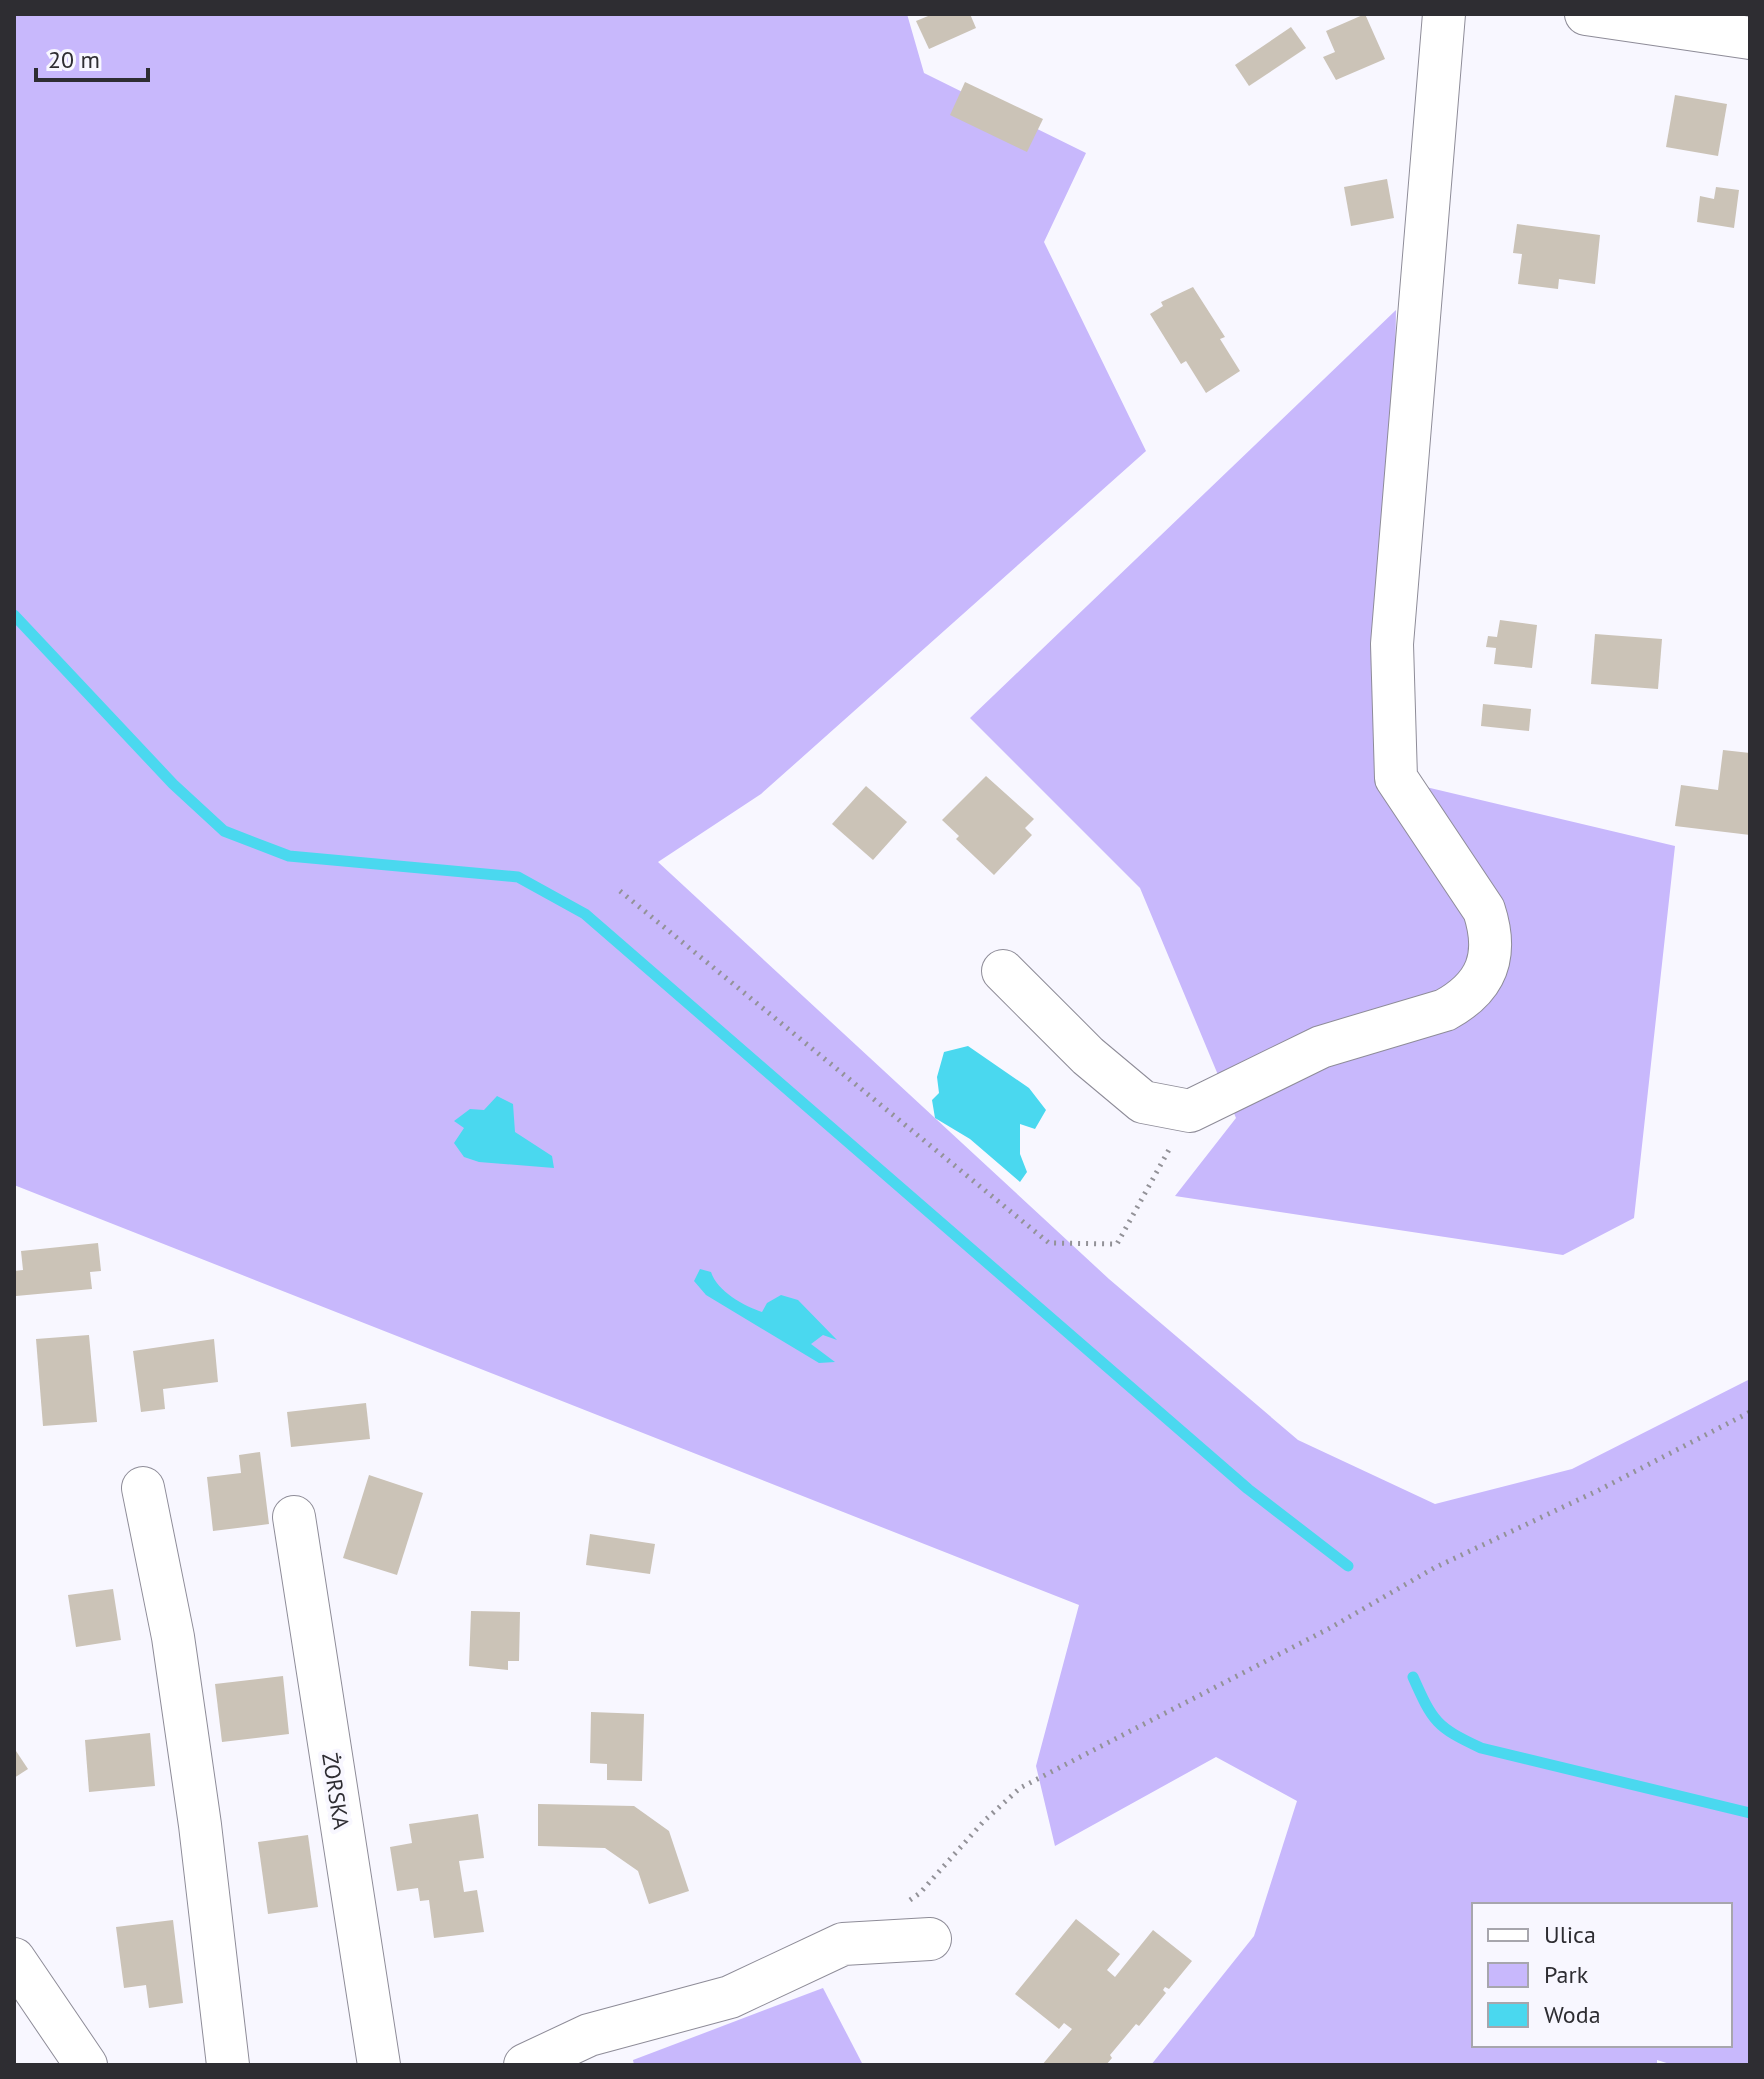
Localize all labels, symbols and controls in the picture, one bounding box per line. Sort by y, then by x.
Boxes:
scale bar [36,32,148,82]
text: 20 m [48,44,100,75]
street label: ŻORSKA [316,1751,356,1831]
legend [1472,1903,1732,2047]
text: Ulica [1544,1919,1596,1950]
text: Park [1544,1959,1589,1990]
text: Woda [1544,1999,1601,2030]

